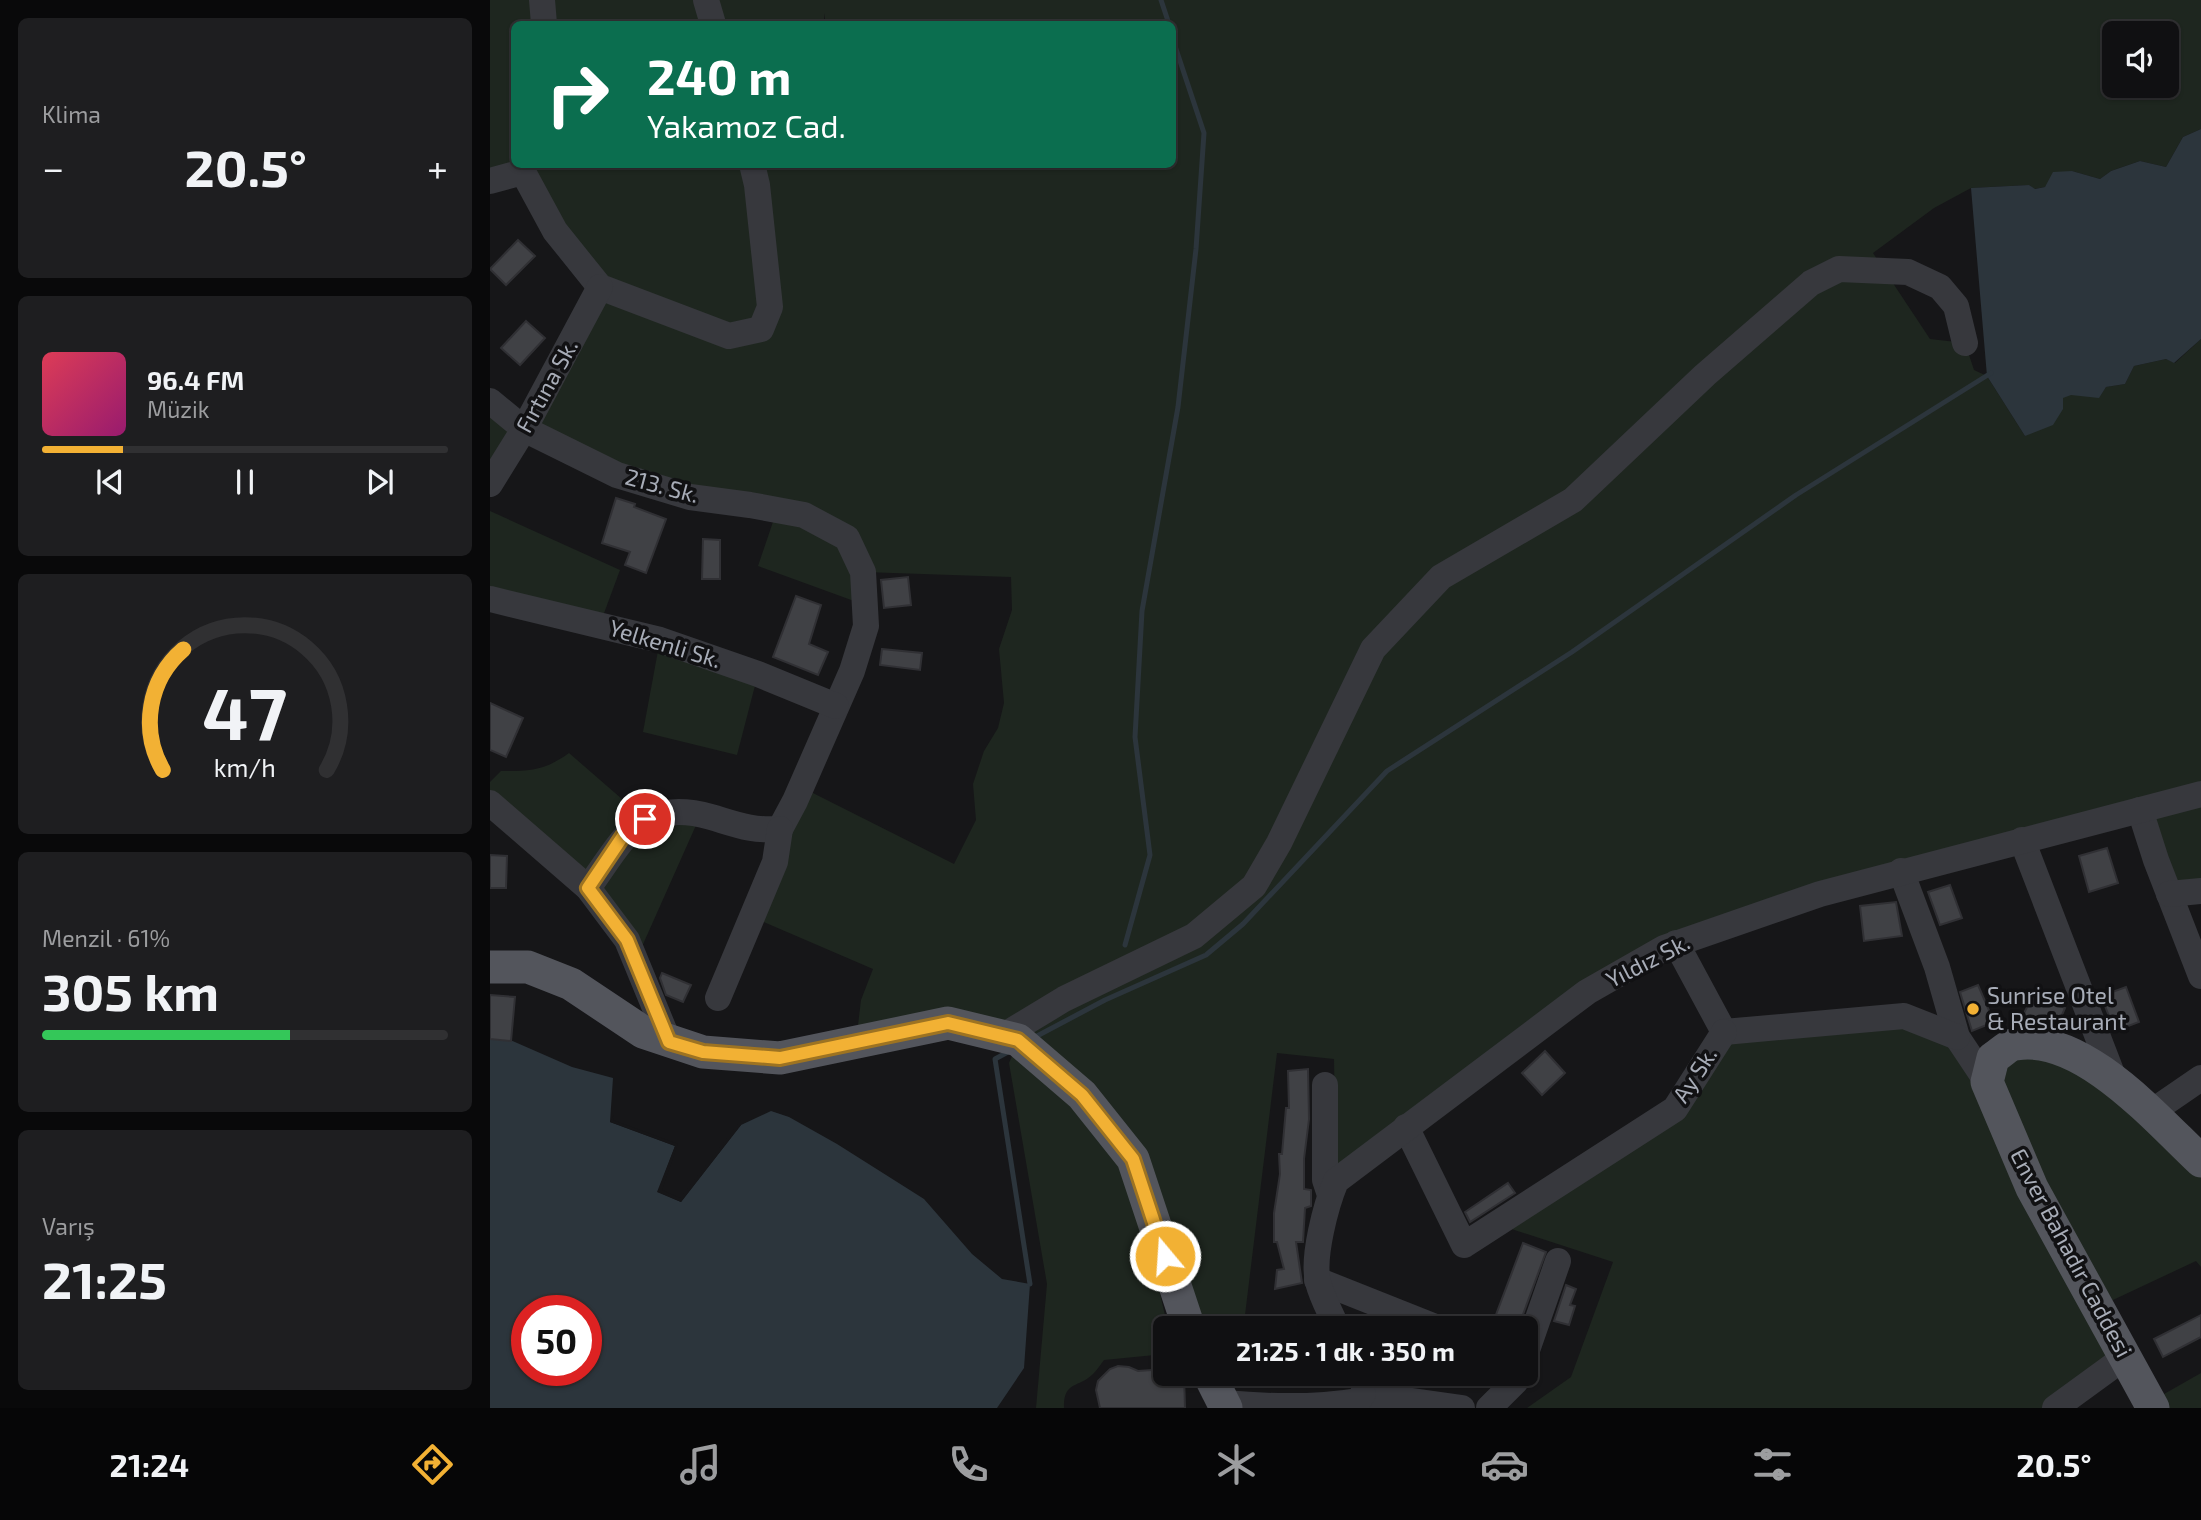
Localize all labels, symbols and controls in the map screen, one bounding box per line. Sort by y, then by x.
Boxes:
map controls [2102,21,2179,98]
button: sound [2102,21,2179,98]
text: 240 m [647,46,791,105]
icon: right [532,49,623,140]
text: Klima [42,100,101,128]
text: Yakamoz Cad. [647,106,846,144]
text: 20.5° [184,135,307,197]
text: − [42,144,64,190]
text: + [427,144,448,190]
street label: Fırtına Sk. [509,334,583,437]
text: 96.4 FM [147,364,244,395]
text: Müzik [147,395,209,423]
street label: 213. Sk. [622,462,702,508]
icon: previous [91,463,129,501]
icon: pause [226,463,264,501]
icon: next [361,463,399,501]
street label: Yelkenli Sk. [606,613,725,673]
text: 47 [203,667,287,755]
text: km/h [214,752,276,782]
pin [615,789,675,849]
icon: arrive [626,800,664,838]
text: Menzil · 61% [42,924,170,952]
street label: Yıldız Sk. [1601,927,1694,993]
text: 305 km [42,959,219,1021]
place label: Sunrise Otel & Restaurant [1987,981,2127,1035]
marker: Sunrise Otel & Restaurant [1965,1001,1981,1017]
street label: Ay Sk. [1666,1041,1722,1107]
street label: Enver Bahadır Caddesi [2005,1144,2139,1362]
text: Varış [42,1212,95,1240]
position arrow [1128,1219,1202,1293]
text: 21:25 [42,1247,167,1309]
speed limit sign: 50 [511,1295,602,1386]
text: 21:25 · 1 dk · 350 m [1236,1335,1455,1366]
icon: directions [408,1440,457,1489]
icon: music [676,1440,725,1489]
icon: phone [944,1440,993,1489]
icon: climate [1212,1440,1261,1489]
icon: car [1480,1440,1529,1489]
icon: filters [1748,1440,1797,1489]
text: 21:24 [110,1445,189,1483]
text: 20.5° [2016,1445,2091,1483]

